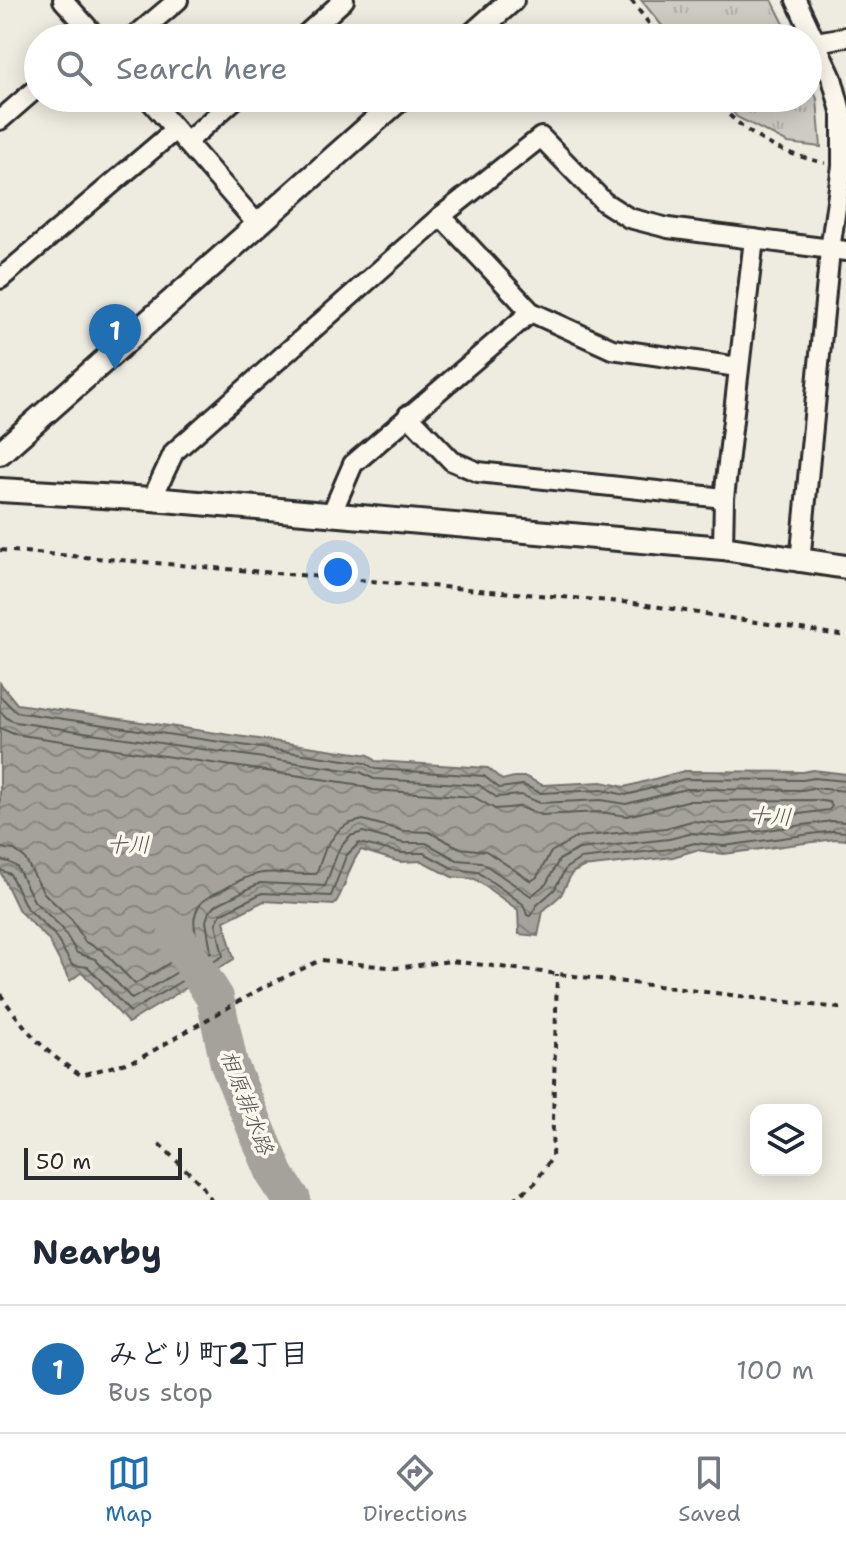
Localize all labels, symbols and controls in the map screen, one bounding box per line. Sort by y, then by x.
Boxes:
search box [24,24,822,112]
icon: search [52,46,96,90]
text: Search here [116,48,287,89]
pin: 1 [89,304,141,370]
your location [318,552,358,592]
water label: 十川 [747,800,793,832]
water label: 十川 [106,830,150,859]
water label: 相原排水路 [214,1045,281,1160]
map controls [750,1104,822,1176]
button: layers [750,1104,822,1176]
scale bar [24,1144,182,1180]
text: 50 m [36,1147,91,1176]
text: Nearby [32,1229,162,1275]
text: みどり町2丁目 [108,1333,309,1374]
text: 1 [52,1352,64,1387]
text: 100 m [736,1352,814,1387]
text: Bus stop [108,1374,213,1409]
tab: Map [105,1451,152,1528]
tab: Directions [363,1451,468,1528]
tab: Saved [678,1451,741,1528]

